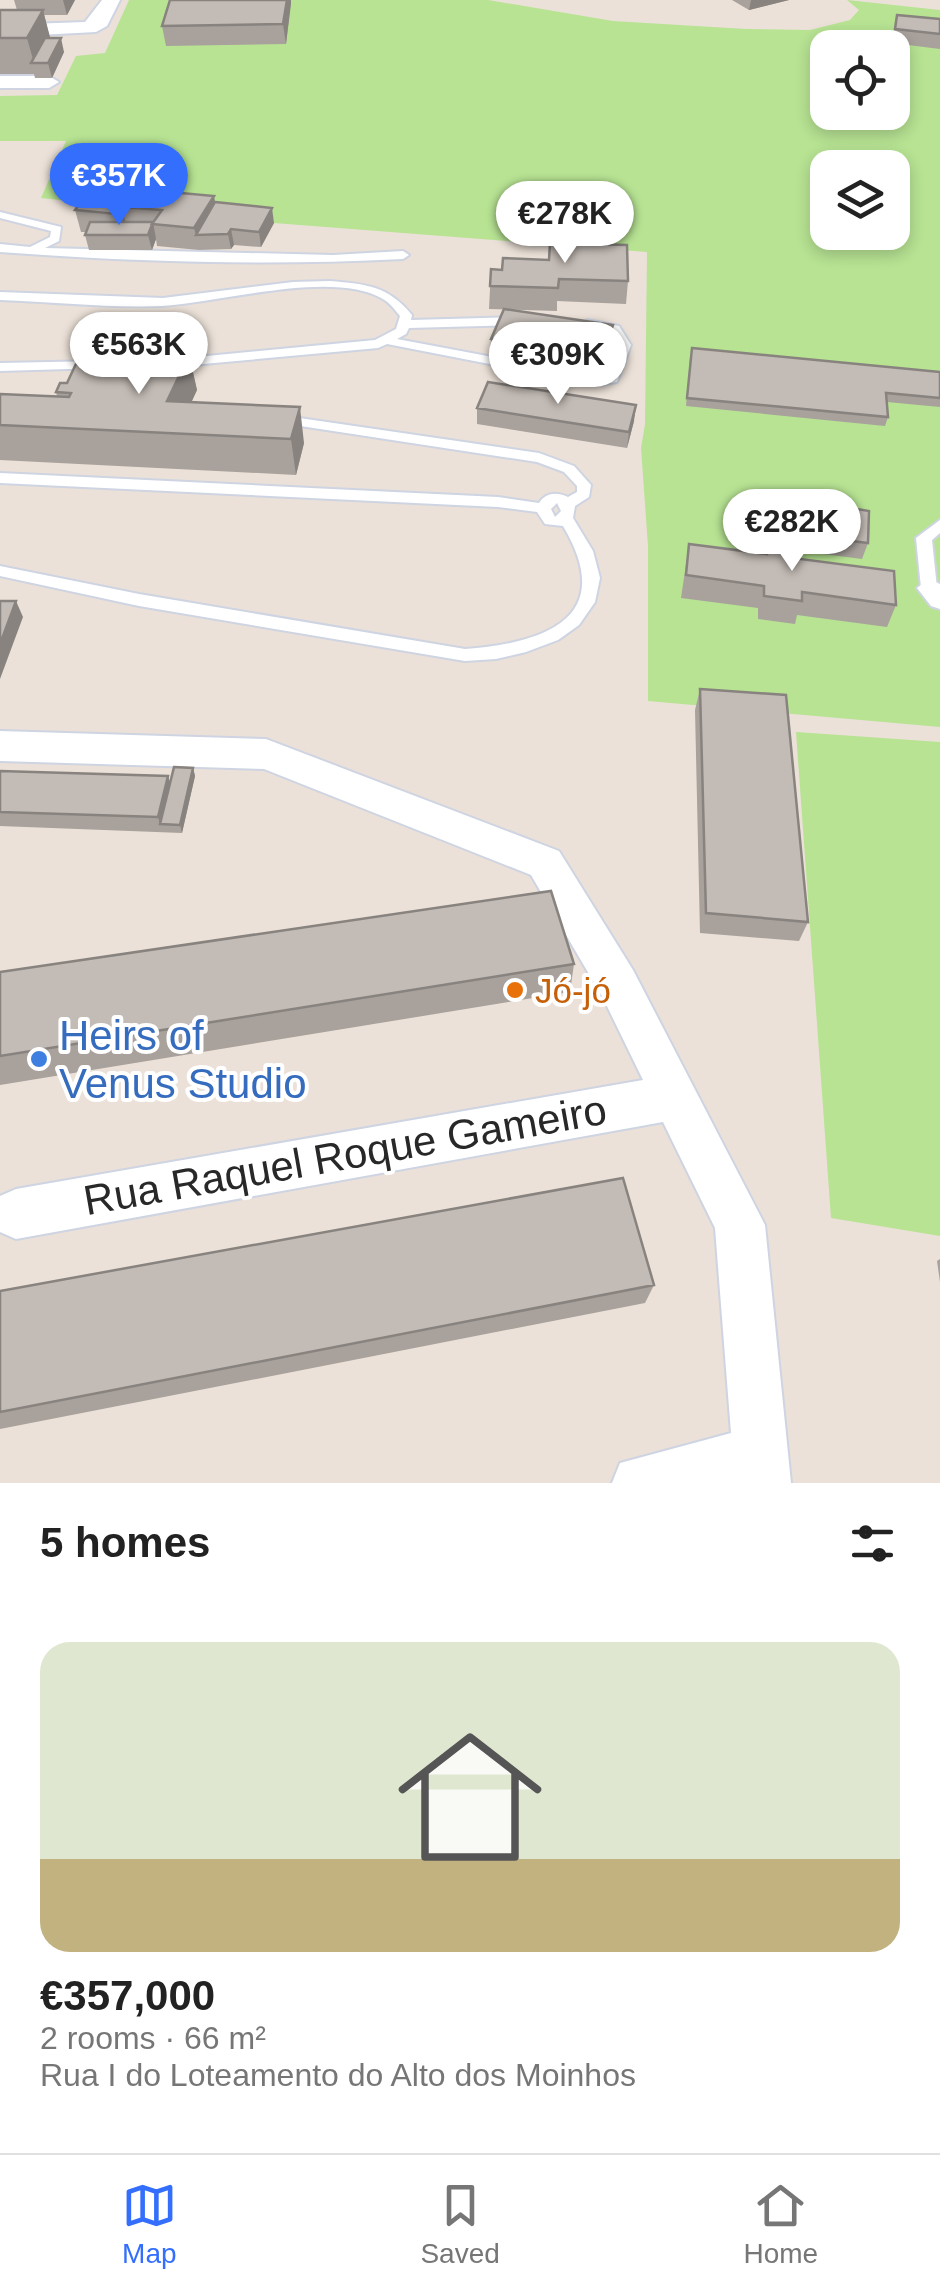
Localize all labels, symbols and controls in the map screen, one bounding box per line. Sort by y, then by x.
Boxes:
map controls [810,30,910,250]
button: locate [810,30,910,130]
pin: €357K [49,143,189,228]
button: layers [810,150,910,250]
text: €357K [72,157,166,193]
pin: €278K [495,181,635,266]
text: €278K [518,195,612,231]
pin: €563K [69,312,209,397]
pin: €309K [488,322,628,407]
text: €563K [92,326,186,362]
text: €309K [511,336,605,372]
pin: €282K [722,489,862,574]
text: €282K [745,503,839,539]
place label: Jó-jó [535,971,611,1010]
marker: Jó-jó [504,979,526,1001]
place label: Heirs of Venus Studio [59,1012,307,1107]
marker: Heirs of Venus Studio [28,1048,50,1070]
street label: Rua Raquel Roque Gameiro [80,1086,610,1224]
icon: filters [845,1516,900,1571]
text: 5 homes [40,1519,210,1566]
icon: home [380,1707,560,1887]
text: €357,000 [40,1972,215,2019]
text: 2 rooms · 66 m² [40,2020,266,2056]
text: Rua I do Loteamento do Alto dos Moinhos [40,2057,636,2093]
tab: Map [122,2178,177,2270]
tab: Saved [420,2178,500,2270]
tab: Home [743,2178,818,2270]

